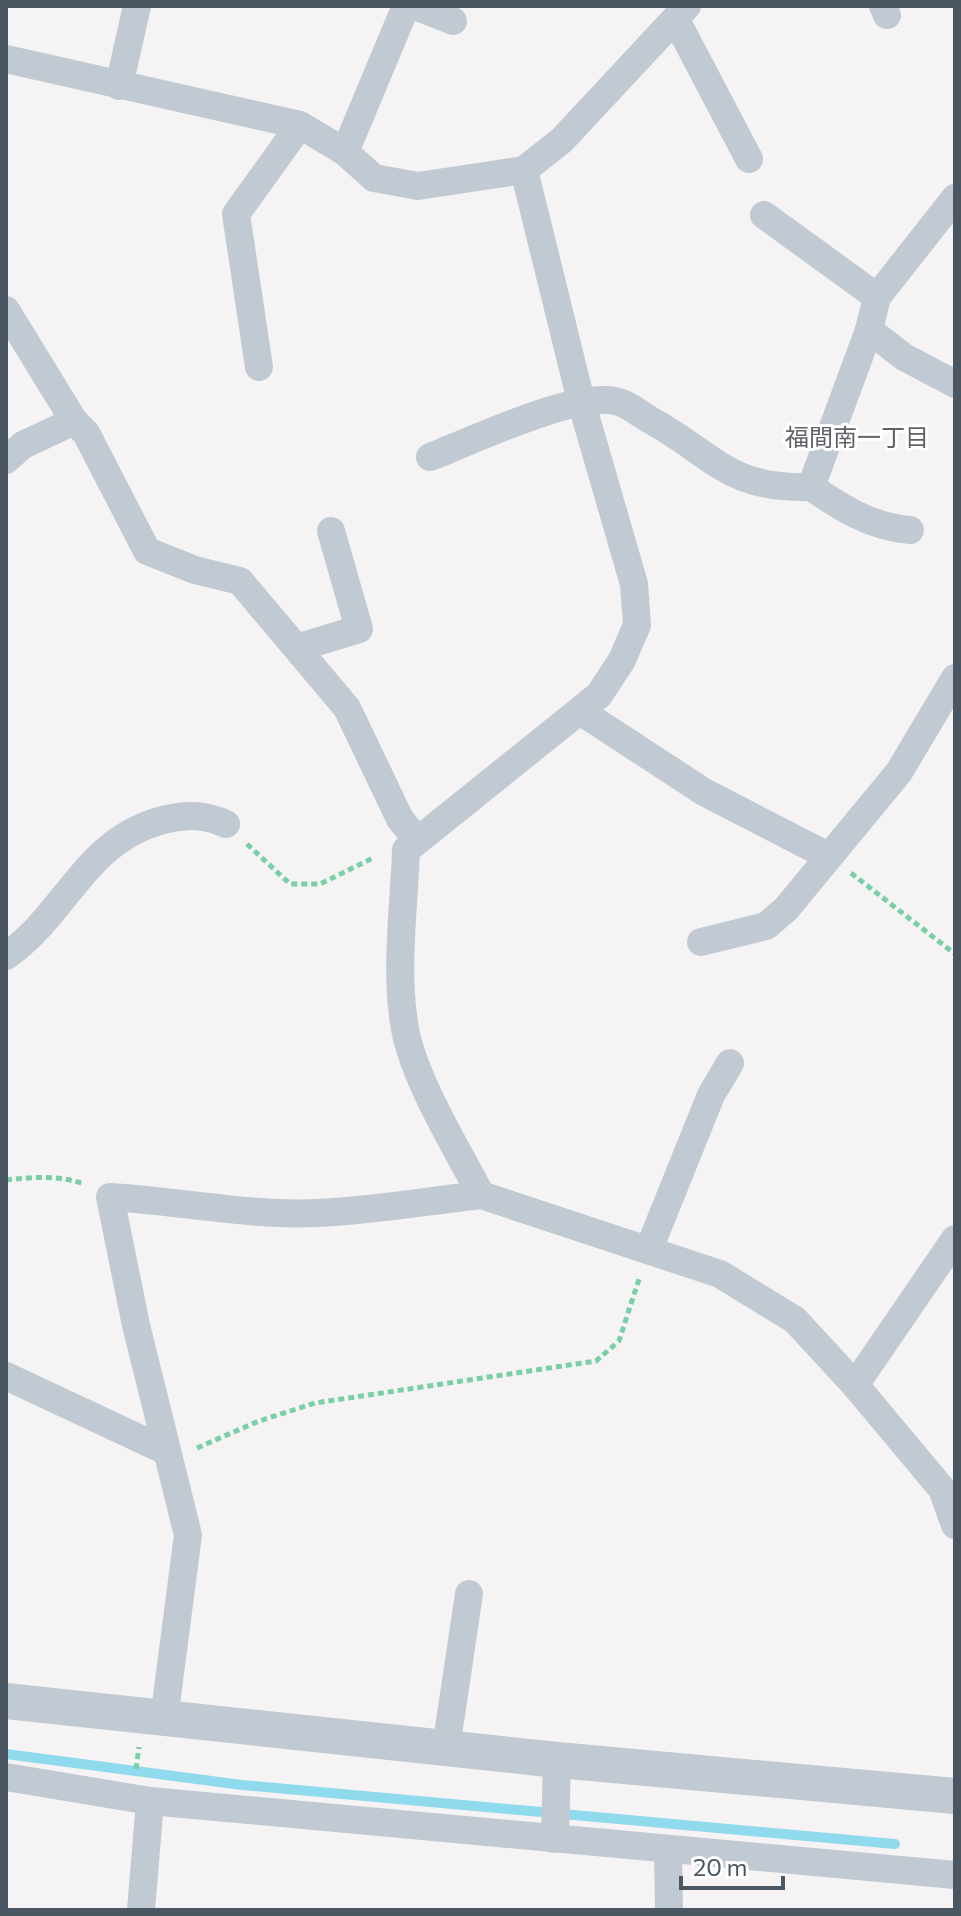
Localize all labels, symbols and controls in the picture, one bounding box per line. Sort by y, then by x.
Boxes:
district label: 福間南一丁目 [785,422,929,451]
scale bar [681,1840,783,1890]
text: 20 m [693,1852,747,1881]

